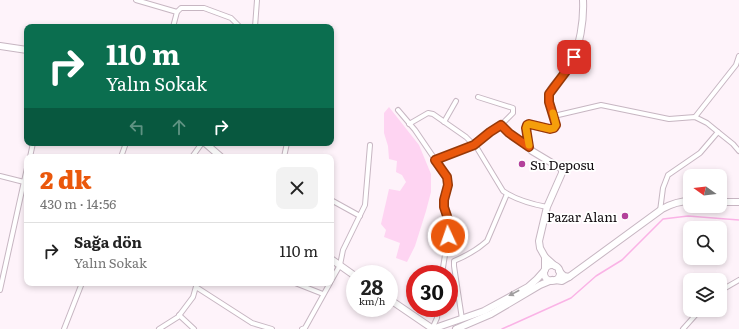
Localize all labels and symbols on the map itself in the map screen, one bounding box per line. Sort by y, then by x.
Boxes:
pin [557,40,591,74]
place label: Su Deposu [530,155,595,174]
marker: Su Deposu [517,159,527,169]
north arrow [683,169,727,213]
place label: Pazar Alanı [547,207,618,226]
marker: Pazar Alanı [620,211,630,221]
position arrow [427,215,469,257]
speed limit sign: 30 [406,265,458,317]
one-way arrow [509,290,520,297]

